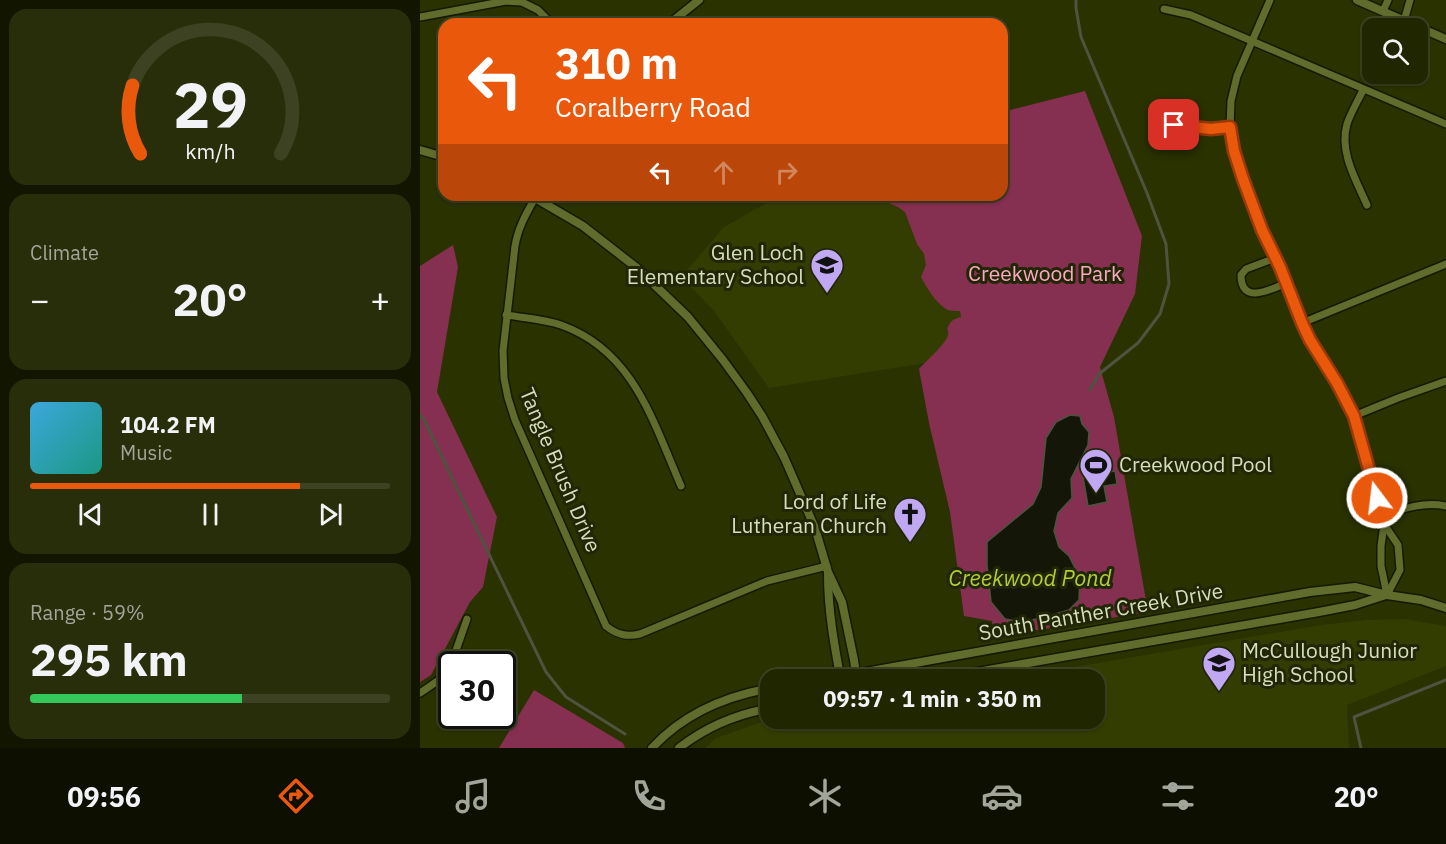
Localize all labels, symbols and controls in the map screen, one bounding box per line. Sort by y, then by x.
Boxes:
map controls [1362,18,1428,84]
button: search [1362,18,1428,84]
text: 310 m [555,36,678,91]
icon: left [456,42,534,120]
text: 29 [173,64,247,145]
text: Coralberry Road [555,89,751,124]
pin [1148,99,1199,150]
icon: arrive [1157,108,1190,141]
text: km/h [185,137,235,165]
icon: left [644,156,677,189]
icon: ahead [707,156,740,189]
icon: right [770,156,803,189]
place label: Glen Loch Elementary School [627,238,804,290]
text: Climate [30,239,99,266]
school or university icon: Glen Loch Elementary School [809,247,845,294]
park label: Creekwood Park [968,259,1122,287]
text: 20° [172,270,248,328]
text: − [30,278,50,321]
text: + [370,278,390,321]
street label: Tangle Brush Drive [514,383,608,556]
text: 104.2 FM [120,410,216,439]
text: Music [120,439,172,466]
sports icon: Creekwood Pool [1078,447,1114,494]
place label: Creekwood Pool [1119,450,1272,478]
position arrow [1345,466,1409,530]
place label: Lord of Life Lutheran Church [731,487,887,539]
church icon: Lord of Life Lutheran Church [892,496,928,543]
icon: previous [74,498,107,531]
icon: pause [194,498,227,531]
icon: next [314,498,347,531]
water label: Creekwood Pond [948,563,1112,592]
street label: South Panther Creek Drive [976,576,1225,646]
text: Range · 59% [30,599,145,626]
text: 295 km [30,630,188,688]
place label: McCullough Junior High School [1242,636,1417,688]
school or university icon: McCullough Junior High School [1201,645,1237,692]
speed limit sign: 30 [438,651,516,729]
text: 09:57 · 1 min · 350 m [823,684,1042,713]
icon: directions [275,775,317,817]
icon: music [452,775,494,817]
icon: phone [628,775,670,817]
icon: climate [804,775,846,817]
icon: car [981,775,1023,817]
icon: filters [1157,775,1199,817]
text: 09:56 [67,779,141,814]
text: 20° [1334,779,1379,814]

